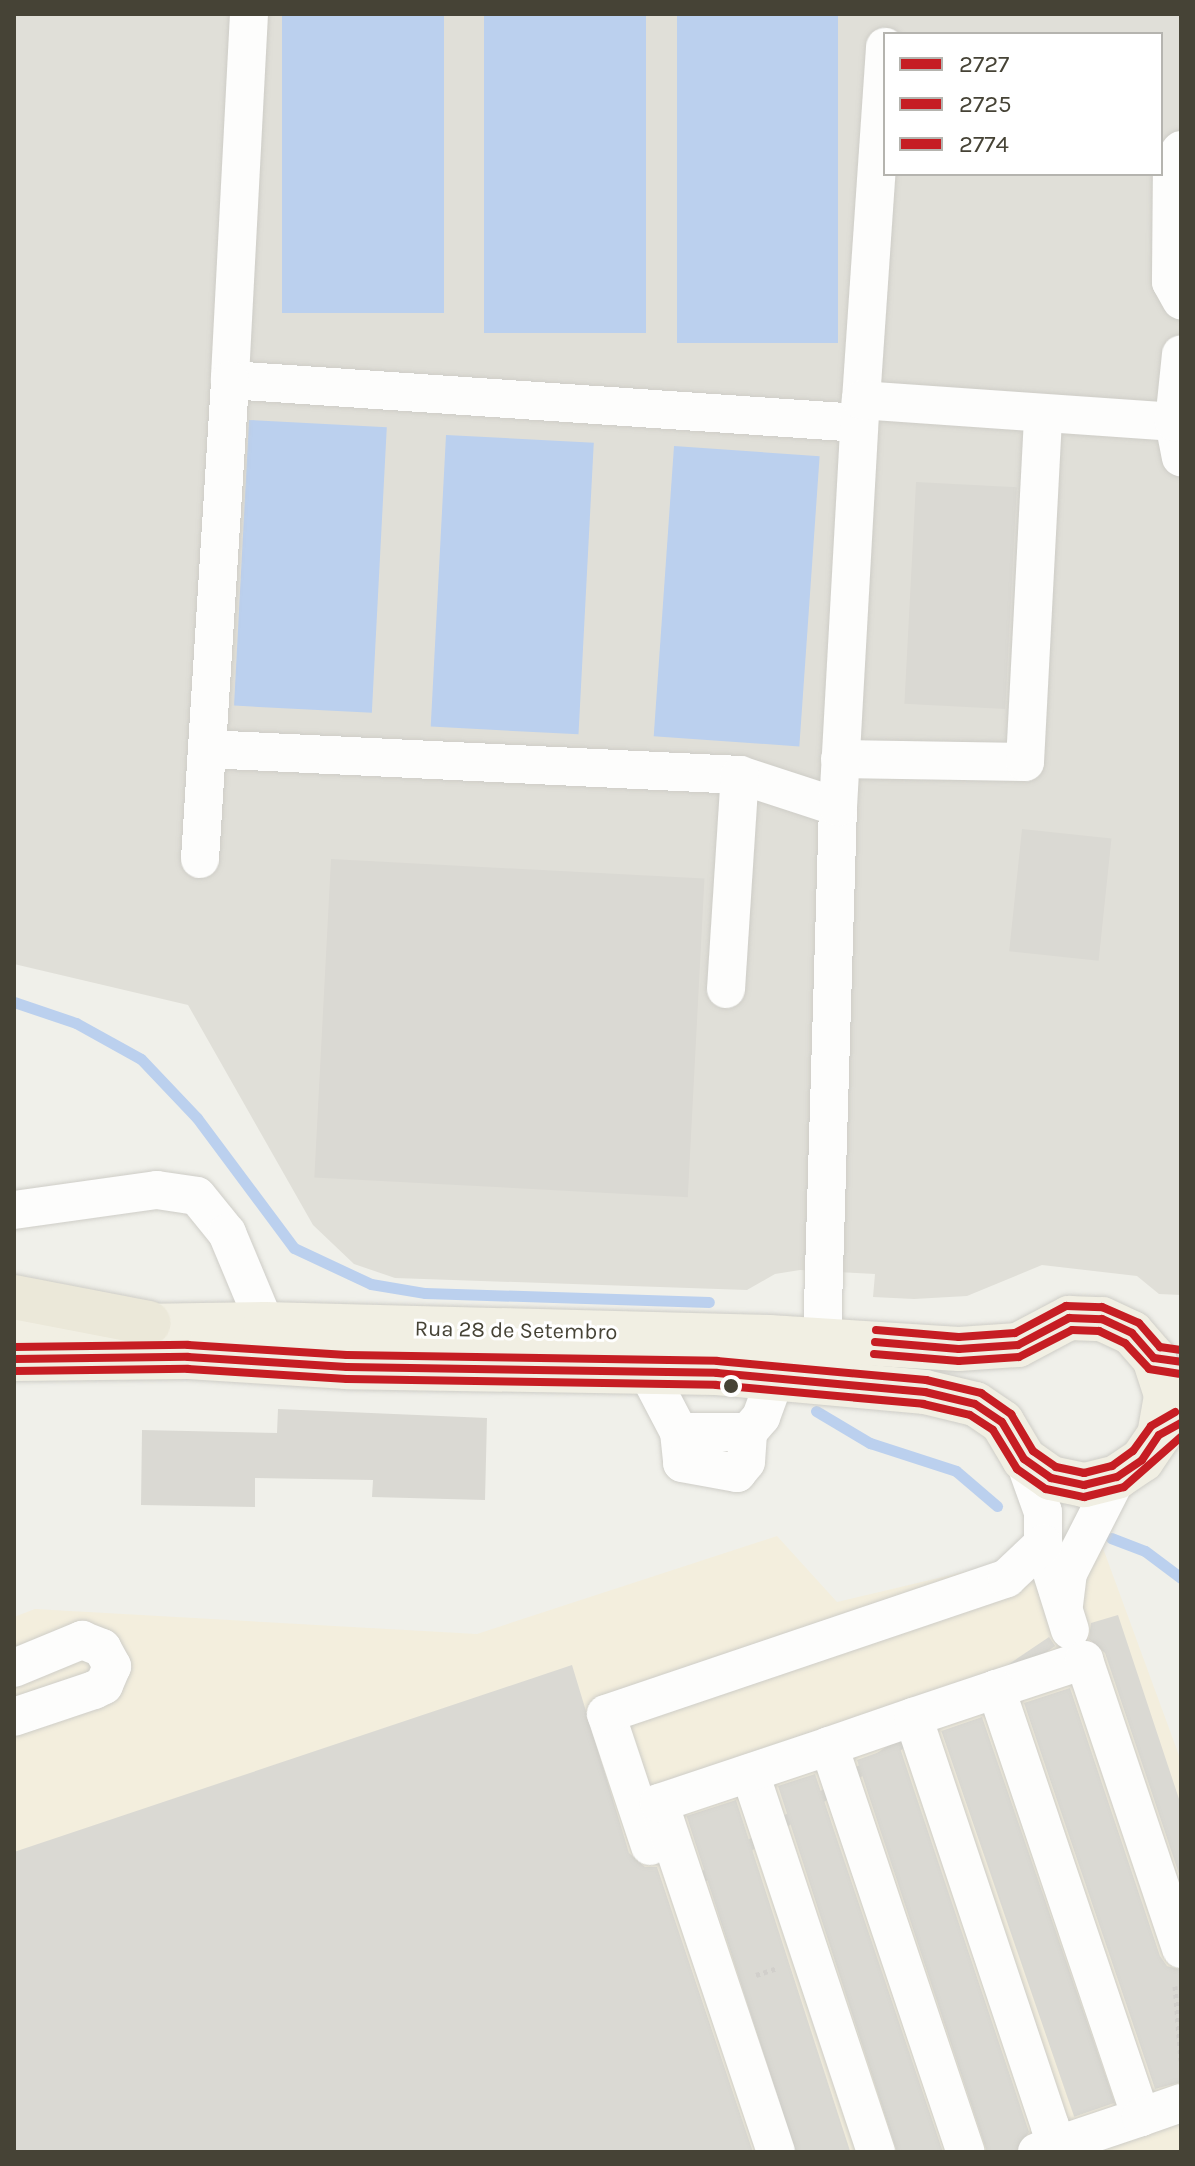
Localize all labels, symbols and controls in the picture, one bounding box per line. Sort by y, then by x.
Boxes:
legend [883,32,1163,176]
text: 2727 [959,50,1009,78]
text: 2725 [959,90,1012,118]
text: 2774 [959,130,1009,158]
street label: Rua 28 de Setembro [414,1316,618,1346]
unlabelled marker [723,1378,739,1394]

